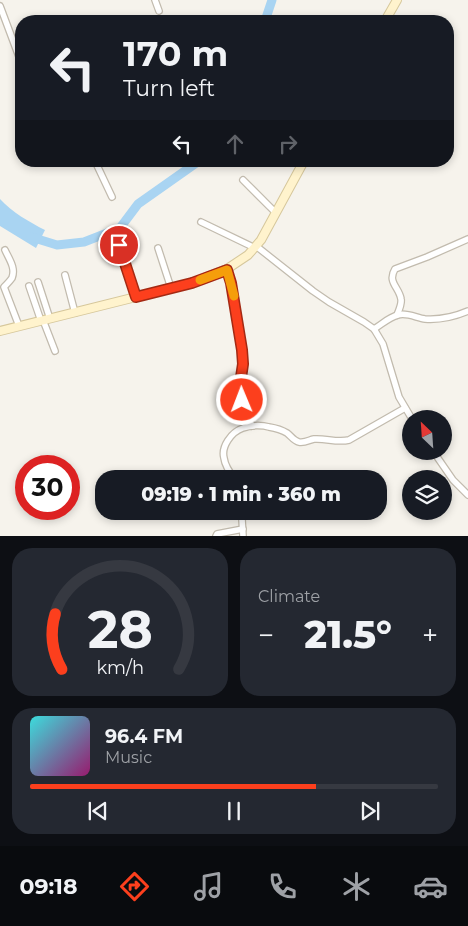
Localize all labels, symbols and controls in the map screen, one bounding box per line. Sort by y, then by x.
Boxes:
text: 170 m [123,32,228,75]
icon: left [40,35,105,100]
text: Turn left [123,75,215,102]
icon: left [168,130,196,158]
icon: ahead [221,130,249,158]
icon: right [274,130,302,158]
pin [98,224,140,266]
icon: arrive [105,231,133,259]
position arrow [215,373,267,425]
north arrow [402,410,452,460]
map controls [402,410,452,520]
speed limit sign: 30 [15,455,80,520]
button: layers [402,470,452,520]
text: 09:19 · 1 min · 360 m [141,483,341,506]
text: Climate [258,587,320,606]
text: 28 [87,598,153,661]
text: 21.5° [304,611,392,658]
text: − [258,618,274,652]
text: + [422,618,438,652]
text: km/h [96,657,144,678]
text: 96.4 FM [105,725,183,748]
text: Music [105,748,152,767]
icon: previous [84,797,112,825]
icon: pause [220,797,248,825]
icon: next [356,797,384,825]
icon: directions [117,869,152,904]
icon: music [191,869,226,904]
icon: phone [265,869,300,904]
icon: climate [339,869,374,904]
icon: car [413,869,448,904]
text: 09:18 [20,873,77,900]

